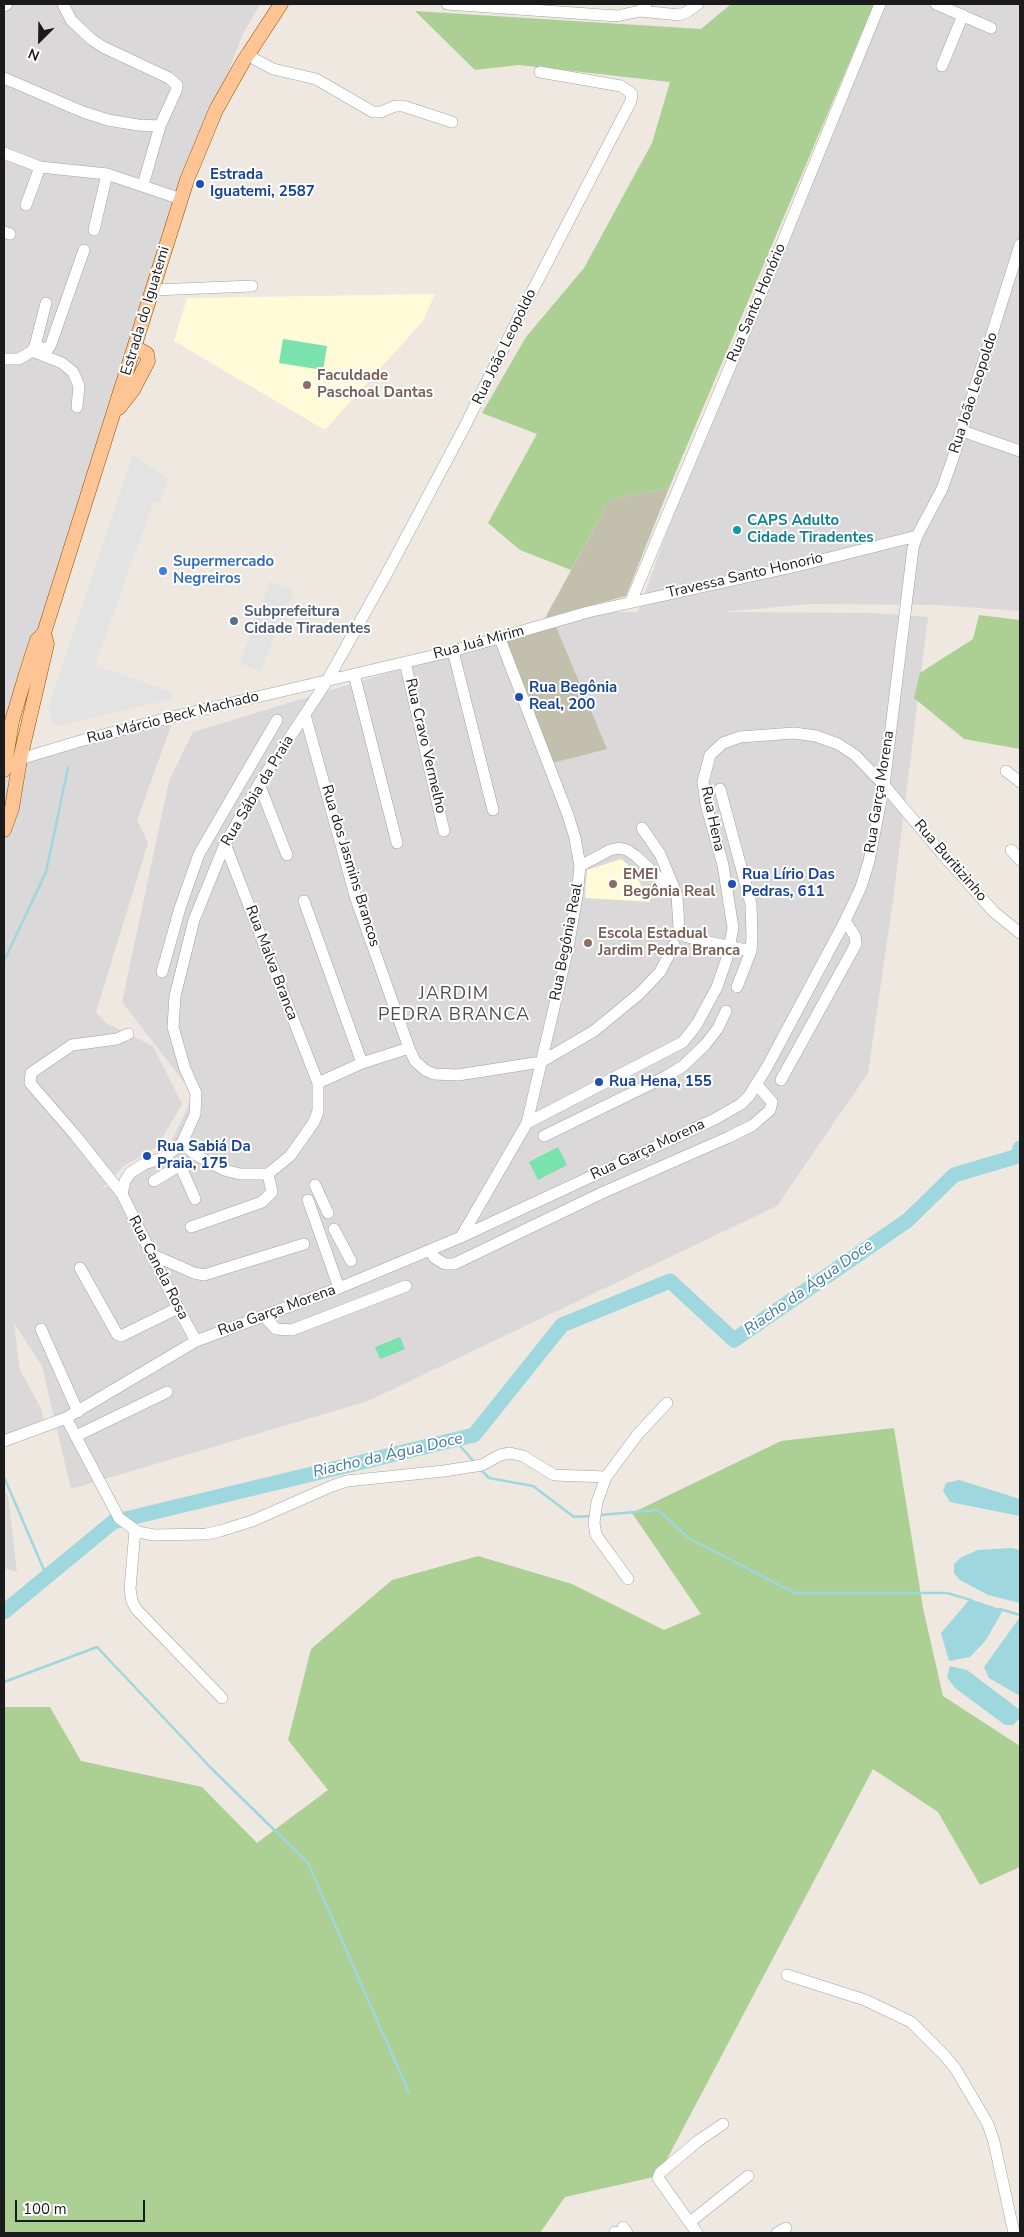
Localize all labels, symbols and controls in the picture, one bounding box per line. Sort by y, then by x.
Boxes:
north arrow [15,15,65,65]
text: N [25,43,42,65]
place label: Estrada Iguatemi, 2587 [210,166,315,201]
marker: Estrada Iguatemi, 2587 [194,178,206,190]
street label: Rua Santo Honório [724,241,790,365]
street label: Estrada do Iguatemi [118,244,174,378]
street label: Rua João Leopoldo [469,286,541,408]
street label: Rua João Leopoldo [946,330,1002,456]
place label: Faculdade Paschoal Dantas [317,367,433,402]
marker: Faculdade Paschoal Dantas [301,379,313,391]
place label: CAPS Adulto Cidade Tiradentes [747,512,874,547]
marker: CAPS Adulto Cidade Tiradentes [731,524,743,536]
street label: Travessa Santo Honorio [665,549,825,603]
place label: Supermercado Negreiros [173,553,274,588]
marker: Supermercado Negreiros [157,565,169,577]
place label: Subprefeitura Cidade Tiradentes [244,603,371,638]
marker: Subprefeitura Cidade Tiradentes [228,615,240,627]
street label: Rua Juá Mirim [432,622,526,664]
street label: Rua Cravo Vermelho [401,677,449,815]
place label: Rua Begônia Real, 200 [529,679,617,714]
street label: Rua Márcio Beck Machado [85,688,261,748]
marker: Rua Begônia Real, 200 [513,691,525,703]
street label: Rua Garça Morena [861,729,899,855]
street label: Rua Sábia da Praia [218,732,298,850]
street label: Rua dos Jasmins Brancos [317,783,383,949]
street label: Rua Hena [696,785,728,853]
street label: Rua Buritizinho [910,817,990,905]
place label: EMEI Begônia Real [623,866,715,901]
place label: Rua Lírio Das Pedras, 611 [742,866,835,901]
marker: EMEI Begônia Real [607,878,619,890]
marker: Rua Lírio Das Pedras, 611 [726,878,738,890]
street label: Rua Begônia Real [547,882,587,1002]
street label: Rua Malva Branca [241,903,301,1023]
place label: Escola Estadual Jardim Pedra Branca [598,925,740,960]
marker: Escola Estadual Jardim Pedra Branca [582,937,594,949]
district label: JARDIM PEDRA BRANCA [376,984,532,1026]
place label: Rua Hena, 155 [609,1073,712,1091]
marker: Rua Hena, 155 [593,1076,605,1088]
street label: Rua Garça Morena [588,1116,708,1184]
place label: Rua Sabiá Da Praia, 175 [157,1138,251,1173]
marker: Rua Sabiá Da Praia, 175 [141,1150,153,1162]
street label: Rua Canela Rosa [124,1213,192,1323]
water label: Riacho da Água Doce [741,1236,877,1340]
street label: Rua Garça Morena [216,1281,338,1341]
water label: Riacho da Água Doce [311,1429,465,1483]
scale bar [18,2190,148,2222]
text: 100 m [23,2199,67,2219]

